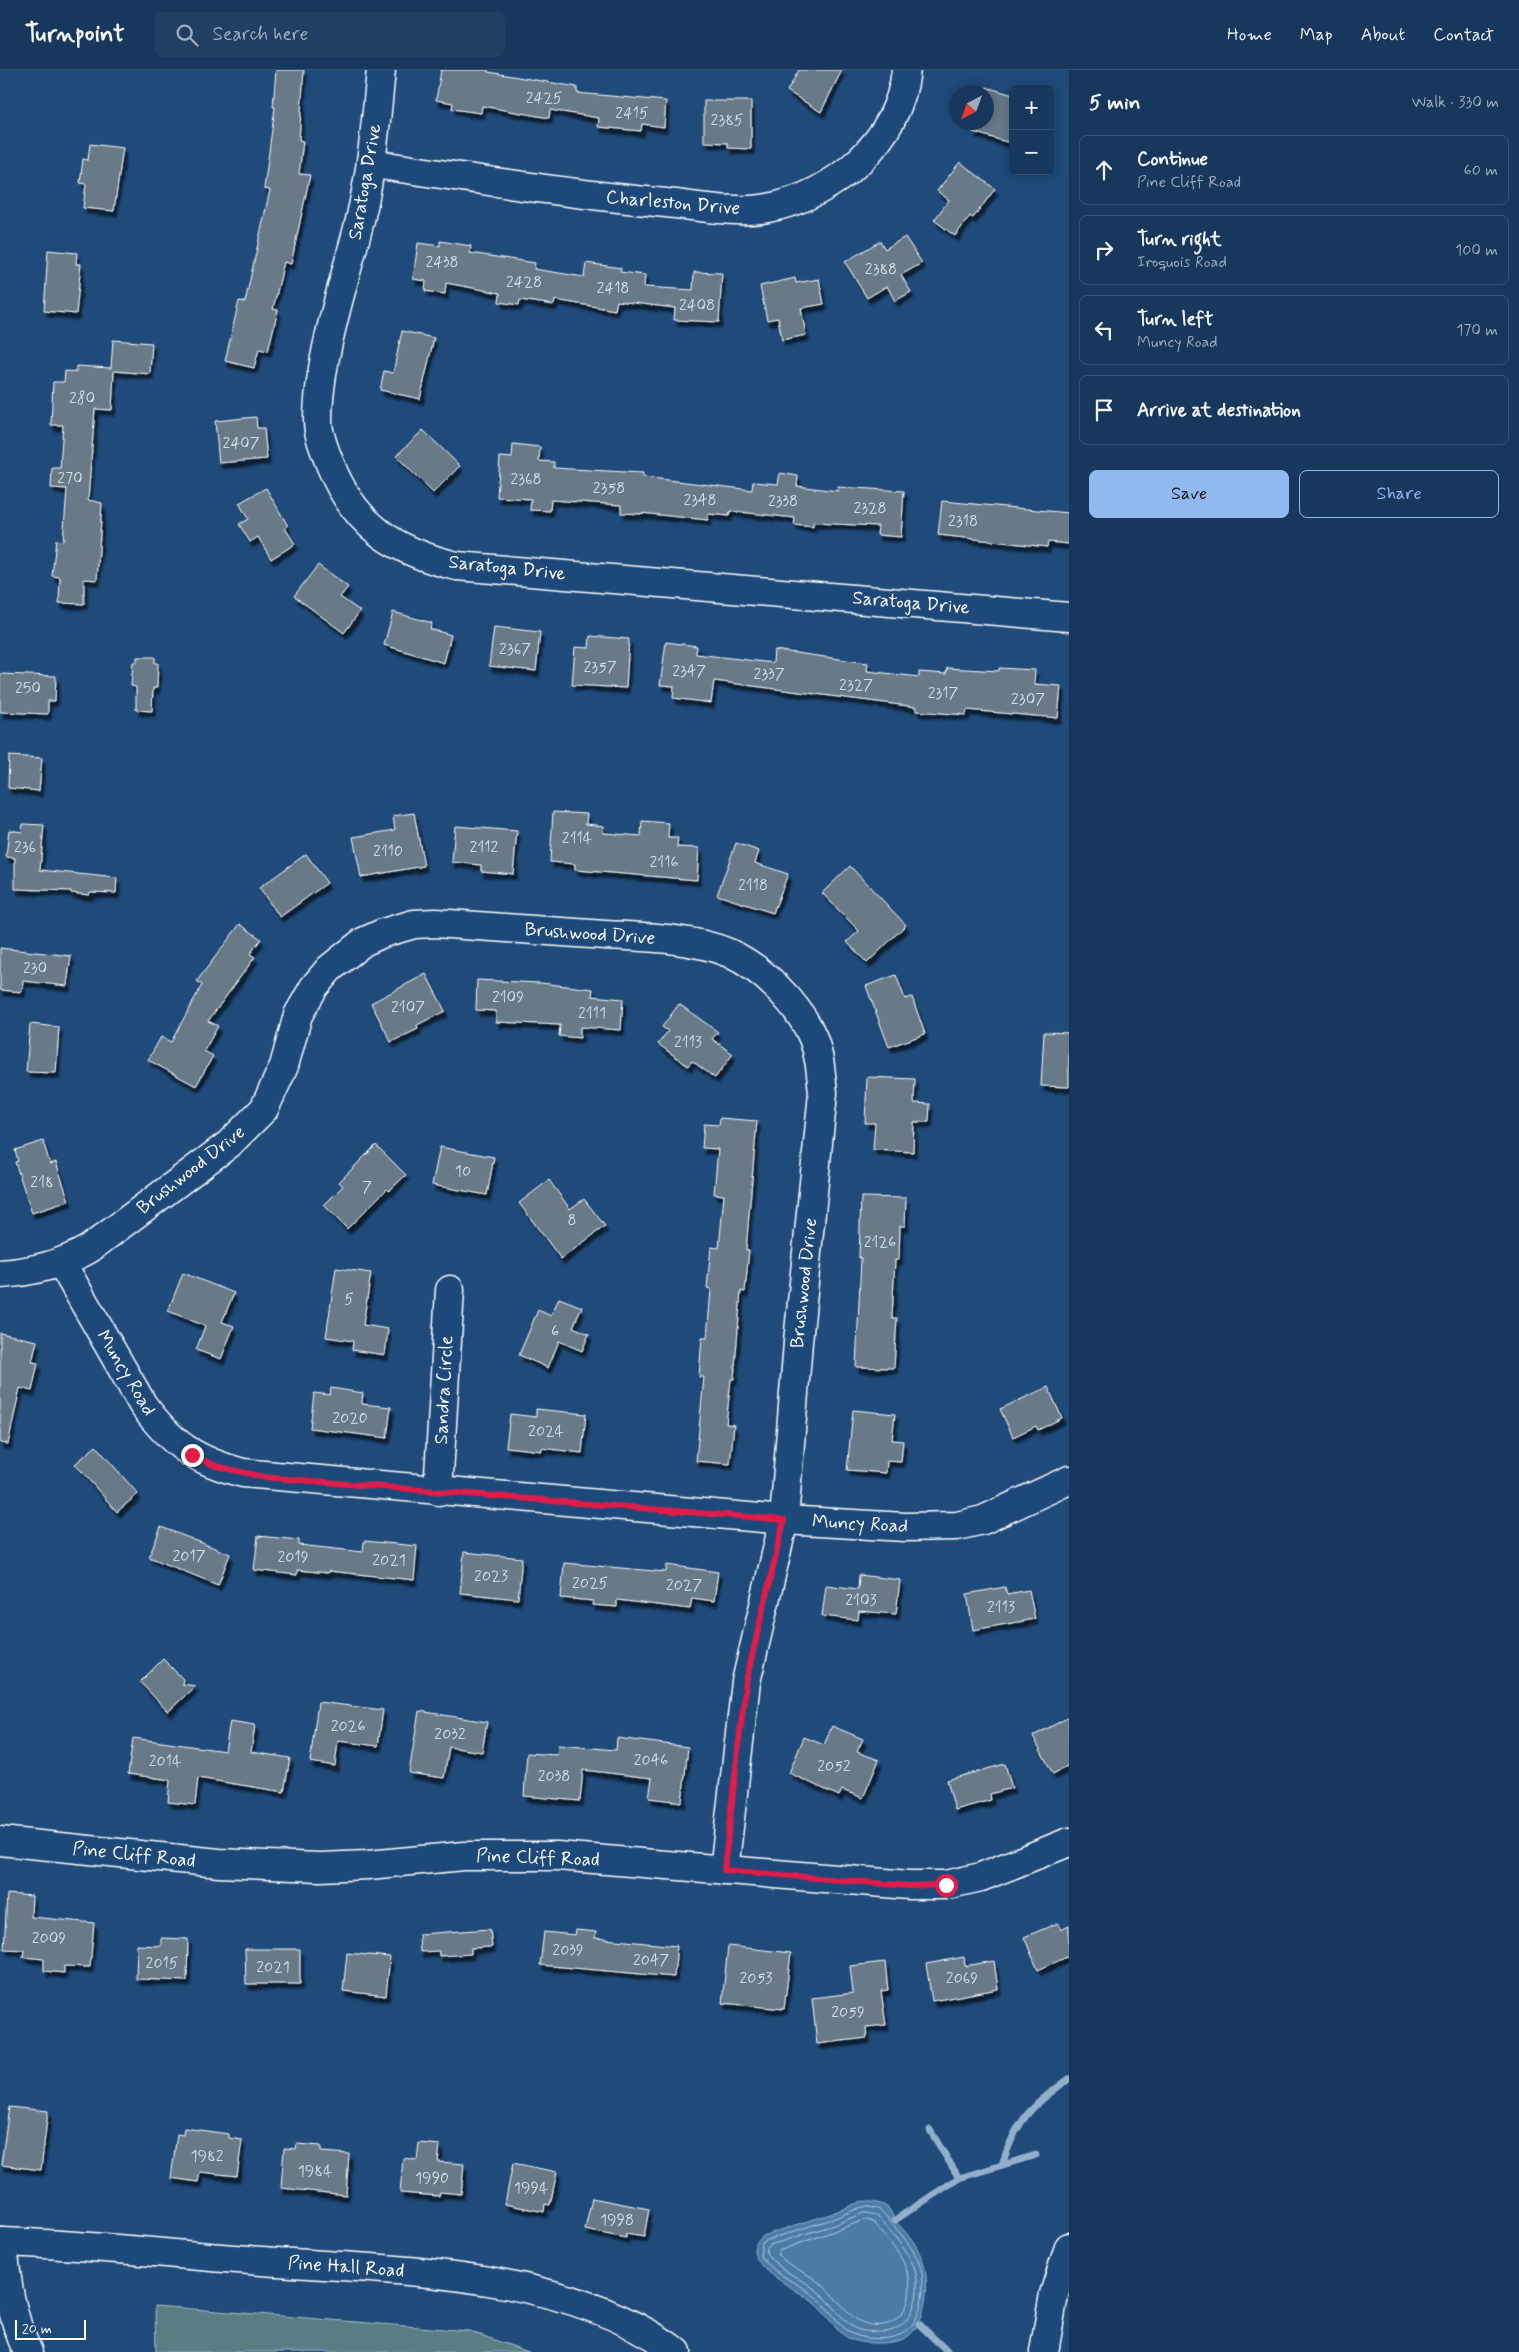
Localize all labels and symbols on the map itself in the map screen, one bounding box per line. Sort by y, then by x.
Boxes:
north arrow [949,85,994,130]
house number: 2425 [526,88,562,109]
house number: 2415 [615,103,649,124]
house number: 2385 [711,110,743,131]
street label: Saratoga Drive [342,122,389,242]
street label: Charleston Drive [605,185,741,221]
house number: 2438 [425,252,459,273]
house number: 2388 [865,259,897,280]
house number: 2428 [506,272,542,293]
house number: 2418 [597,278,629,299]
house number: 2408 [679,295,715,316]
house number: 280 [69,388,95,409]
house number: 2407 [223,433,260,454]
house number: 270 [57,468,83,489]
house number: 2368 [510,469,542,490]
house number: 2358 [593,478,625,499]
house number: 2348 [683,490,717,511]
house number: 2338 [768,491,798,512]
house number: 2328 [853,498,887,519]
house number: 2318 [948,511,978,532]
street label: Saratoga Drive [447,549,567,588]
street label: Saratoga Drive [851,585,971,622]
house number: 2367 [499,639,531,660]
house number: 2357 [583,657,617,678]
house number: 2347 [672,661,706,682]
house number: 2337 [754,664,785,685]
house number: 2327 [839,675,873,696]
house number: 250 [15,678,41,699]
house number: 2317 [928,683,959,704]
house number: 2307 [1011,689,1045,710]
house number: 2114 [562,828,592,849]
house number: 236 [14,837,36,858]
house number: 2112 [470,837,499,858]
house number: 2110 [373,841,403,862]
house number: 2116 [649,852,679,873]
house number: 2118 [738,875,768,896]
street label: Brushwood Drive [524,917,656,951]
house number: 230 [23,958,47,979]
house number: 2109 [492,987,524,1008]
house number: 2107 [391,997,425,1018]
house number: 2111 [578,1003,606,1024]
house number: 2113 [674,1032,702,1053]
street label: Brushwood Drive [132,1120,250,1220]
house number: 10 [455,1161,471,1182]
house number: 218 [30,1172,54,1193]
house number: 7 [362,1177,372,1198]
house number: 8 [567,1210,577,1231]
street label: Brushwood Drive [785,1217,823,1349]
house number: 2126 [864,1232,896,1253]
house number: 5 [344,1289,354,1310]
house number: 6 [551,1321,559,1342]
street label: Muncy Road [90,1325,161,1421]
street label: Sandra Circle [429,1335,459,1445]
house number: 2020 [332,1408,368,1429]
house number: 2024 [528,1421,564,1442]
route end [181,1444,204,1467]
street label: Muncy Road [811,1509,909,1540]
house number: 2017 [173,1546,206,1567]
house number: 2019 [277,1547,309,1568]
house number: 2021 [372,1550,406,1571]
house number: 2023 [474,1566,508,1587]
house number: 2025 [572,1573,608,1594]
house number: 2027 [666,1575,702,1596]
house number: 2103 [845,1590,877,1611]
house number: 2113 [987,1597,1015,1618]
house number: 2026 [331,1716,365,1737]
house number: 2032 [434,1724,466,1745]
house number: 2046 [634,1750,668,1771]
house number: 2014 [149,1751,181,1772]
house number: 2052 [817,1756,851,1777]
house number: 2038 [538,1766,570,1787]
street label: Pine Cliff Road [71,1836,197,1874]
street label: Pine Cliff Road [476,1843,600,1873]
route start [935,1874,958,1897]
house number: 2009 [32,1928,66,1949]
house number: 2039 [552,1940,584,1961]
house number: 2047 [633,1950,669,1971]
house number: 2015 [146,1953,178,1974]
house number: 2021 [256,1957,290,1978]
house number: 2053 [739,1968,773,1989]
house number: 2069 [946,1968,978,1989]
house number: 2059 [831,2002,865,2023]
house number: 1982 [190,2146,224,2167]
house number: 1984 [298,2161,332,2182]
house number: 1990 [415,2168,449,2189]
house number: 1994 [514,2178,548,2199]
house number: 1998 [600,2210,634,2231]
street label: Pine Hall Road [287,2250,405,2284]
scale bar [15,2317,86,2340]

